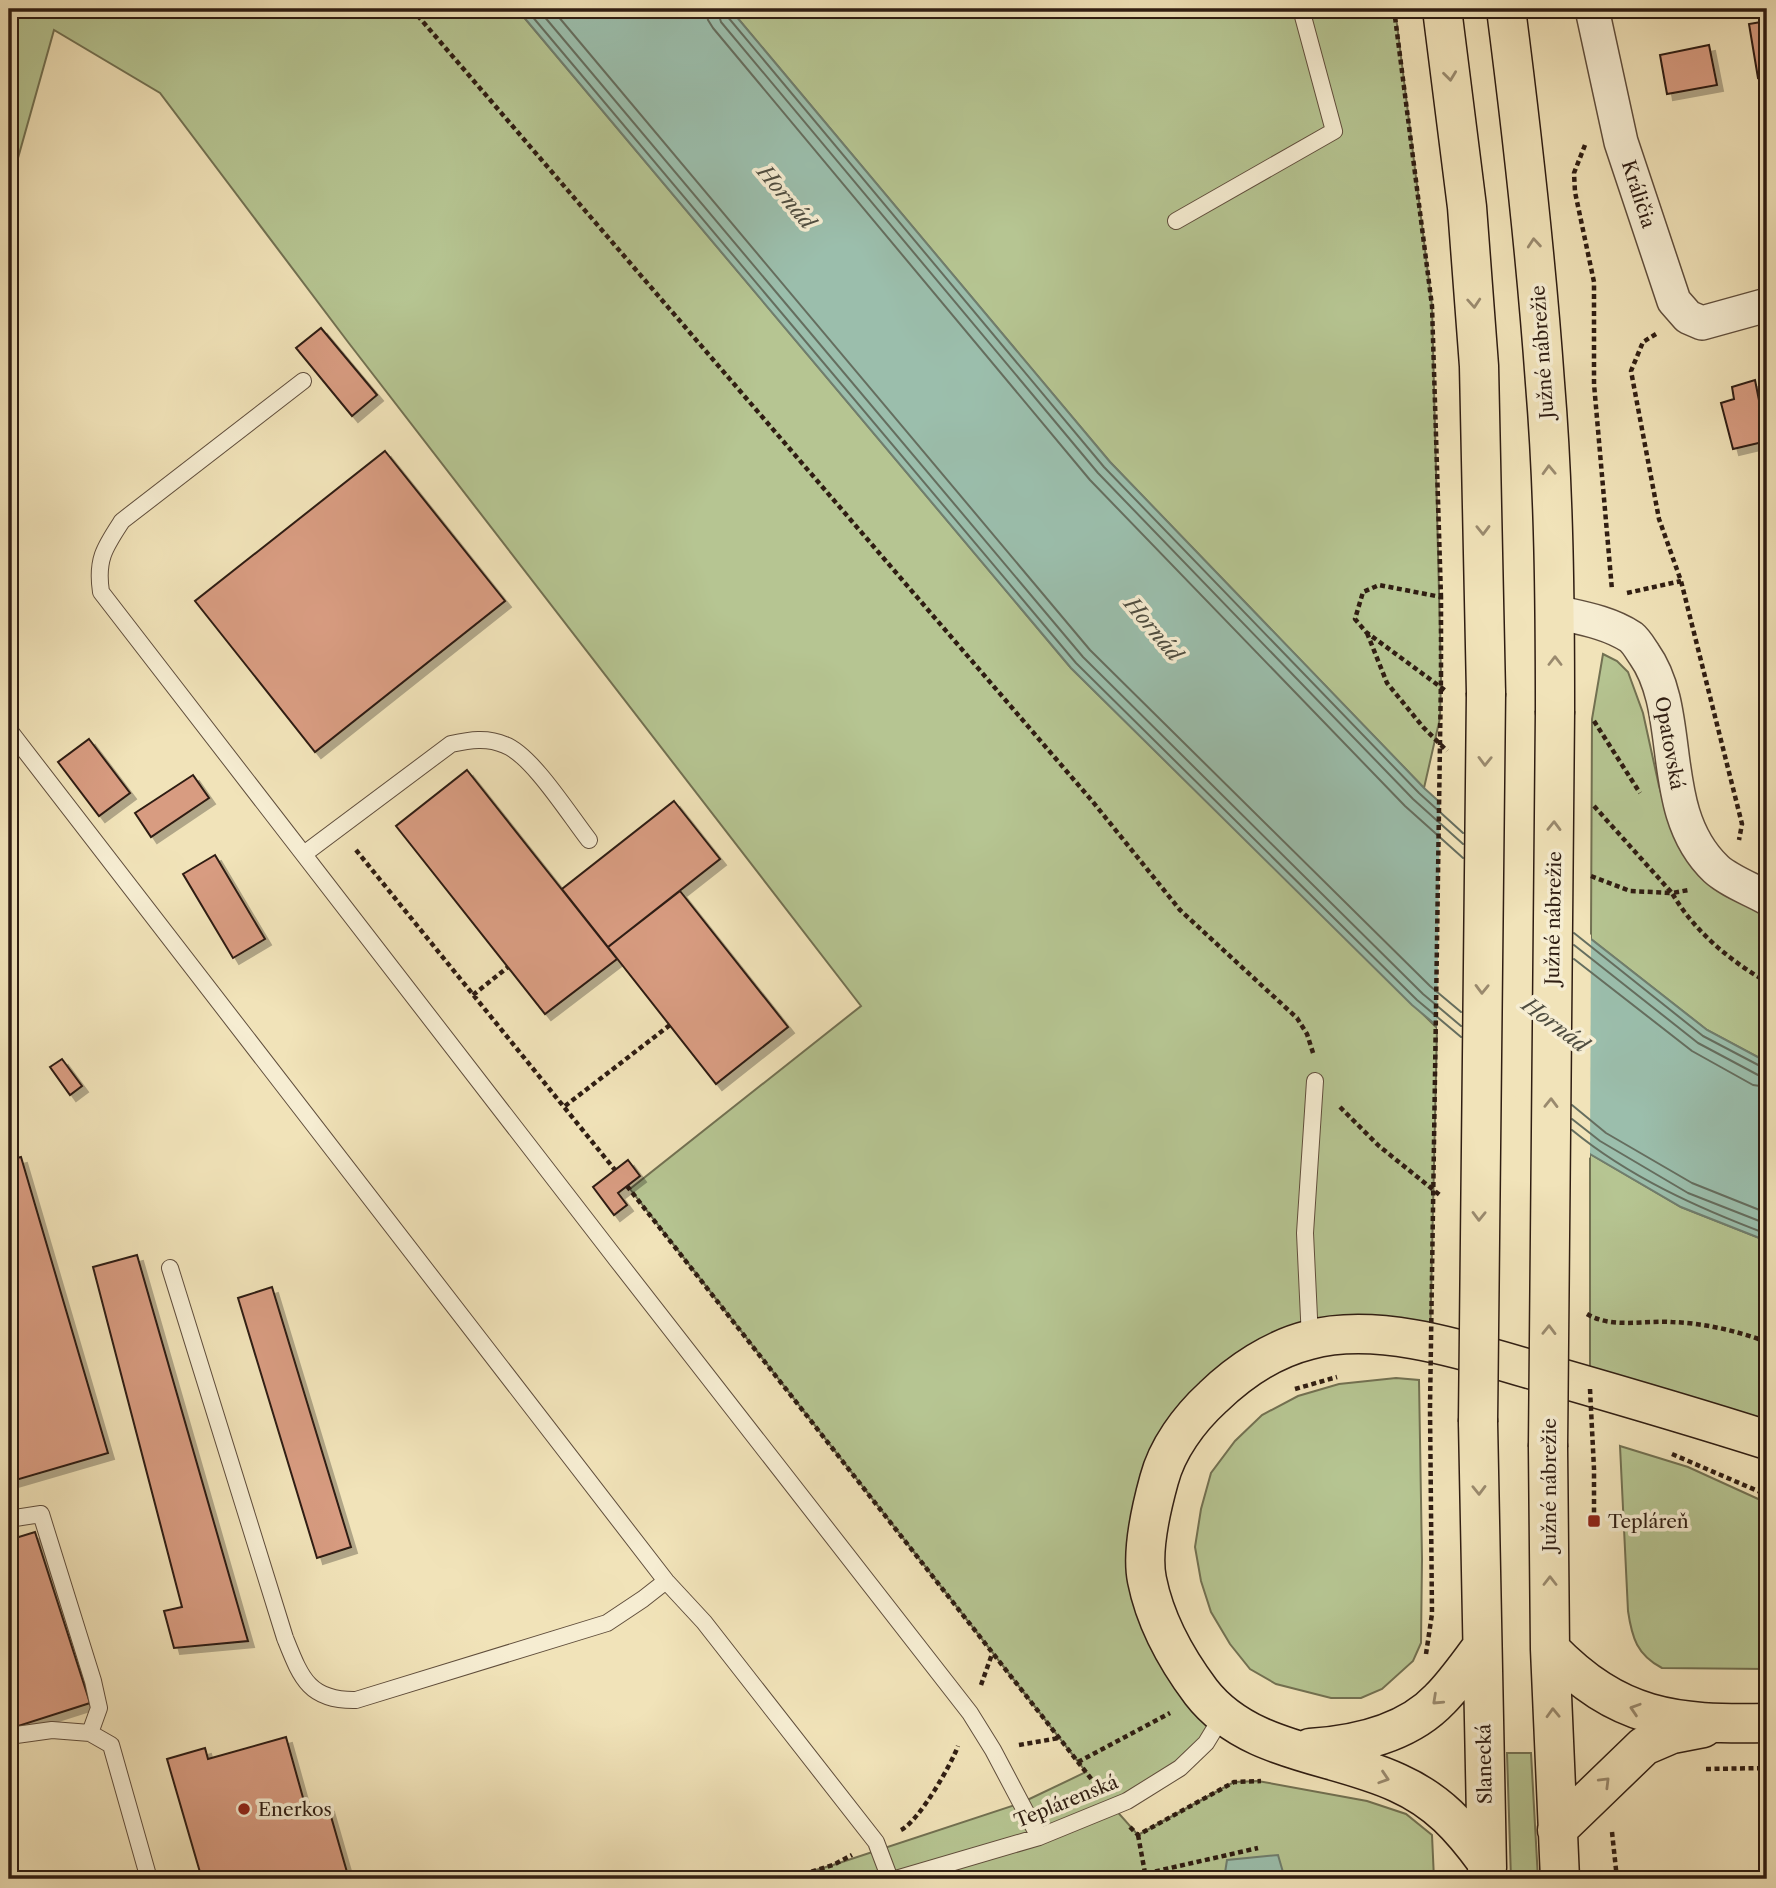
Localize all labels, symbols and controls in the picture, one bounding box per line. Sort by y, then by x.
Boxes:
one-way arrow [1443,71,1458,82]
street label: Králičia [1617,157,1660,231]
water label: Hornád [751,158,822,236]
one-way arrow [1526,237,1541,249]
street label: Južné nábrežie [1526,285,1559,422]
one-way arrow [1466,297,1481,308]
one-way arrow [1542,464,1557,475]
one-way arrow [1475,525,1490,536]
water label: Hornád [1118,590,1189,668]
one-way arrow [1547,655,1563,666]
street label: Opatovská [1650,695,1689,791]
one-way arrow [1477,756,1493,767]
one-way arrow [1546,820,1562,831]
street label: Južné nábrežie [1541,851,1566,988]
one-way arrow [1474,984,1490,994]
water label: Hornád [1516,991,1595,1059]
one-way arrow [1543,1097,1559,1107]
one-way arrow [1471,1211,1487,1222]
one-way arrow [1541,1324,1557,1335]
street label: Južné nábrežie [1538,1418,1561,1555]
one-way arrow [1471,1485,1486,1496]
place label: Tepláreň [1608,1510,1689,1533]
marker: Tepláreň [1586,1513,1602,1529]
one-way arrow [1542,1575,1558,1586]
one-way arrow [1432,1692,1445,1704]
one-way arrow [1629,1702,1641,1717]
one-way arrow [1545,1707,1560,1718]
street label: Slanecká [1472,1724,1497,1804]
street label: Teplárenská [1011,1770,1121,1833]
one-way arrow [1377,1770,1390,1784]
one-way arrow [1597,1778,1609,1790]
place label: Enerkos [258,1798,332,1821]
marker: Enerkos [236,1801,252,1817]

